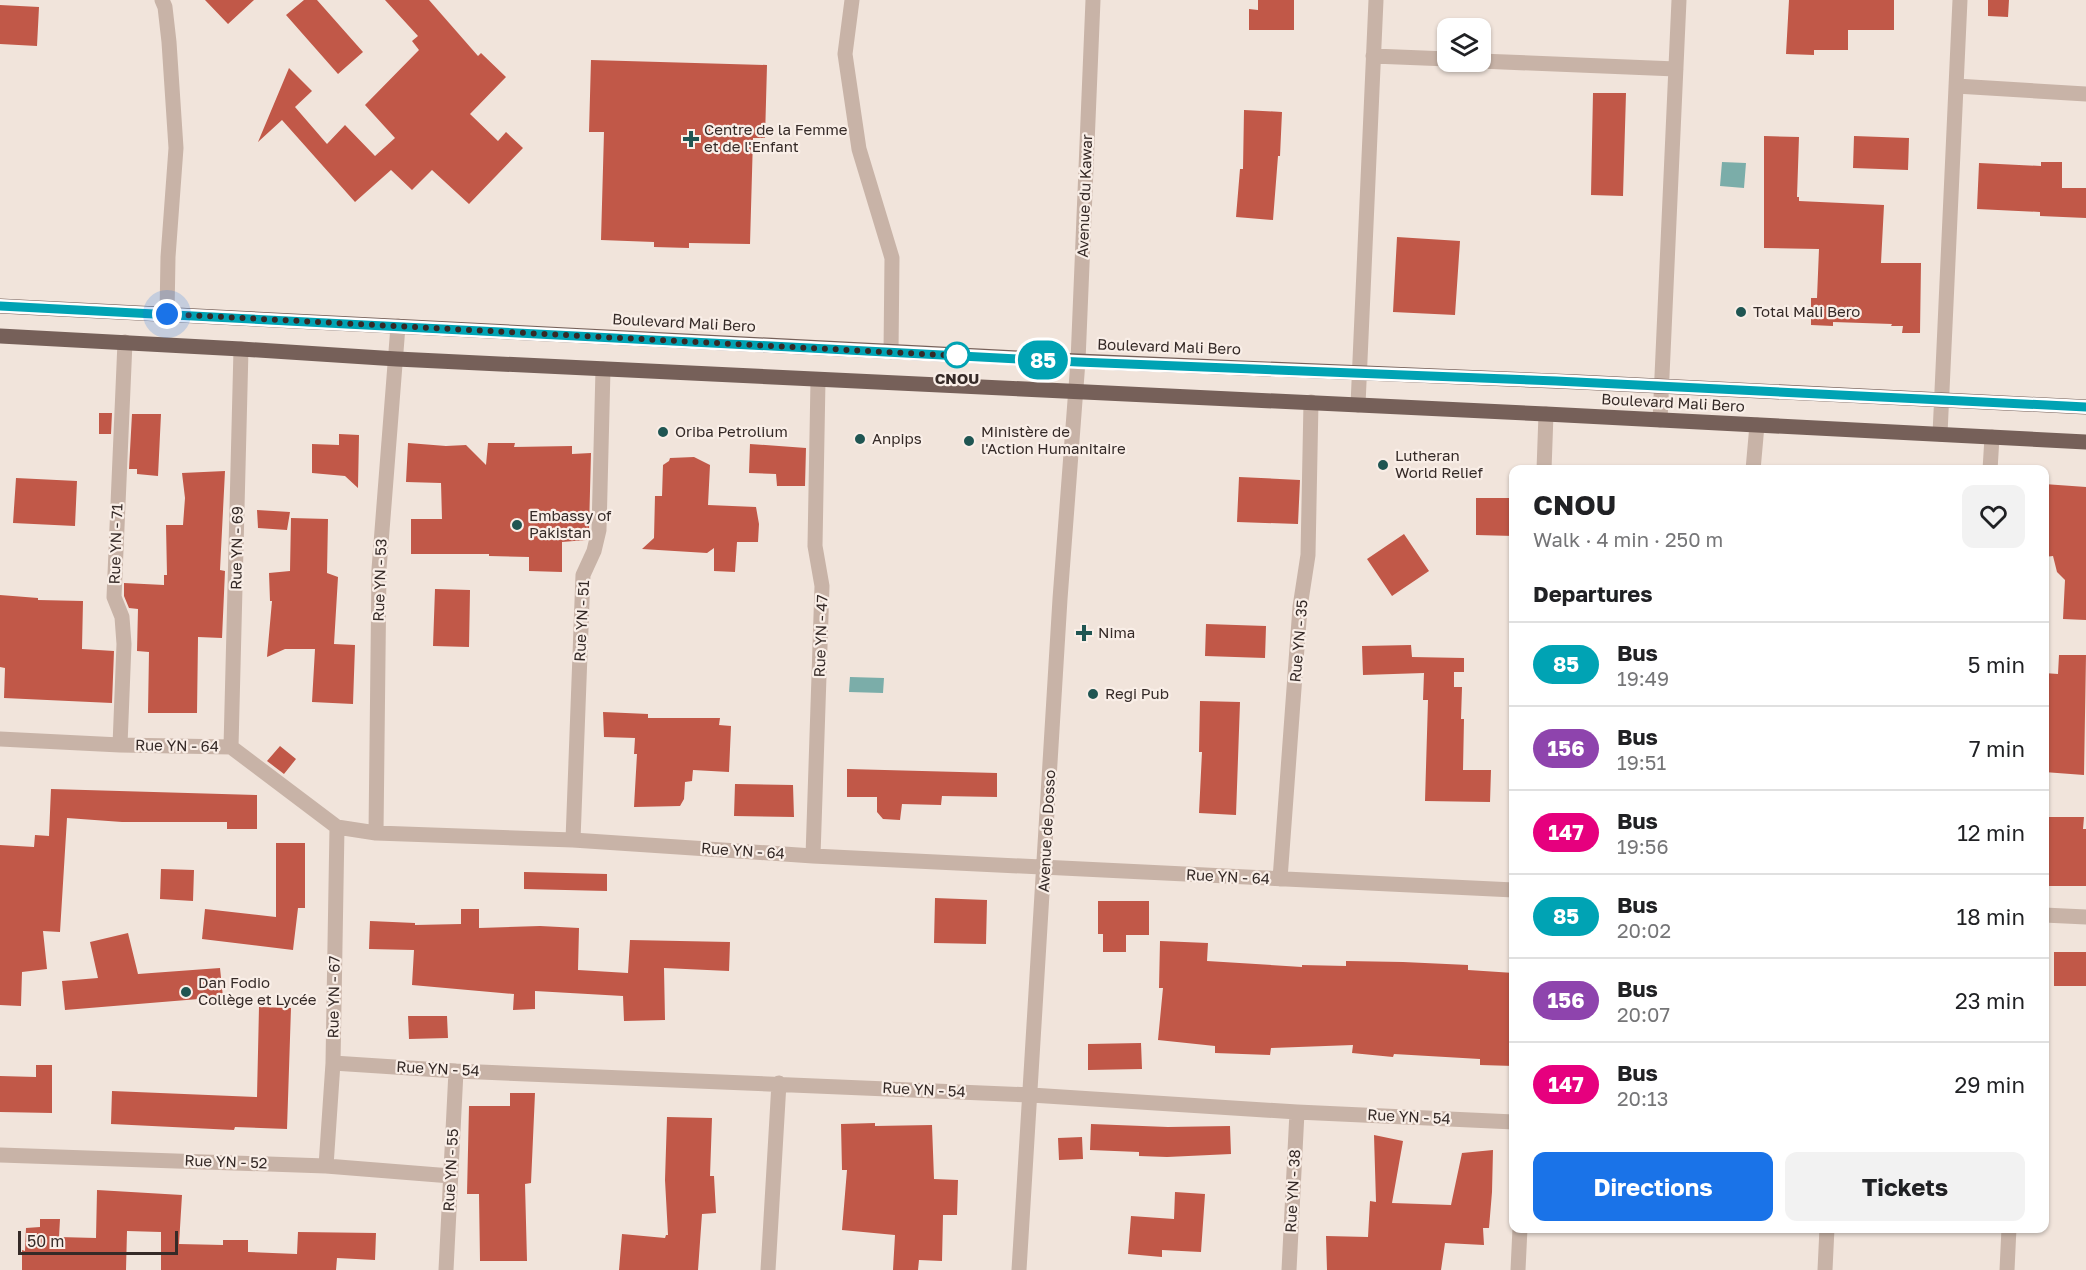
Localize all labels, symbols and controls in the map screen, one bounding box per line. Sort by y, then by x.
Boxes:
map controls [1437,18,1491,72]
button: layers [1437,18,1491,72]
place label: Centre de la Femme et de l'Enfant [704,120,848,155]
marker: Centre de la Femme et de l'Enfant [682,130,700,148]
street label: Avenue du Kawar [1073,134,1095,258]
your location [152,299,182,329]
place label: Total Mali Bero [1753,302,1860,320]
marker: Total Mali Bero [1734,305,1748,319]
street label: Boulevard Mali Bero [612,309,756,335]
street label: Boulevard Mali Bero [1097,334,1241,358]
line badge: 85 [1016,340,1070,380]
marker: CNOU [944,342,970,368]
text: 85 [1030,347,1056,373]
place label: CNOU [935,369,979,387]
street label: Boulevard Mali Bero [1601,389,1745,415]
place label: Oriba Petrolium [675,422,788,440]
place label: Ministère de l'Action Humanitaire [981,422,1126,457]
marker: Oriba Petrolium [656,425,670,439]
place label: Anpips [872,429,922,447]
marker: Anpips [853,432,867,446]
marker: Ministère de l'Action Humanitaire [962,434,976,448]
place label: Lutheran World Relief [1395,446,1483,481]
marker: Lutheran World Relief [1376,458,1390,472]
button: heart [1962,485,2025,548]
text: CNOU [1533,488,1616,521]
street label: Rue YN - 71 [105,503,125,585]
street label: Rue YN - 69 [226,506,246,590]
place label: Embassy of Pakistan [529,506,612,541]
marker: Embassy of Pakistan [510,518,524,532]
text: Walk · 4 min · 250 m [1533,527,1723,551]
street label: Rue YN - 53 [369,538,389,622]
street label: Rue YN - 51 [570,580,592,662]
text: Departures [1533,580,1652,607]
street label: Rue YN - 47 [810,594,830,678]
street label: Rue YN - 35 [1285,599,1311,683]
place label: Nima [1098,623,1135,641]
marker: Nima [1075,624,1093,642]
text: Bus [1617,639,1658,666]
text: 85 [1553,651,1579,677]
text: 5 min [1968,651,2025,678]
text: 19:49 [1617,666,1669,690]
place label: Regi Pub [1105,684,1169,702]
marker: Regi Pub [1086,687,1100,701]
text: Bus [1617,723,1658,750]
street label: Rue YN - 64 [135,735,219,755]
text: 156 [1548,735,1584,761]
text: 7 min [1969,735,2025,762]
text: 19:51 [1617,750,1666,774]
street label: Avenue de Dosso [1034,769,1058,893]
text: Bus [1617,807,1658,834]
text: 147 [1548,819,1584,845]
text: 12 min [1957,819,2025,846]
text: 19:56 [1617,834,1669,858]
street label: Rue YN - 64 [701,838,786,862]
street label: Rue YN - 64 [1186,865,1270,887]
text: Bus [1617,891,1658,918]
text: 85 [1553,903,1579,929]
text: 18 min [1957,903,2025,930]
text: 20:02 [1617,918,1671,942]
street label: Rue YN - 67 [323,955,343,1038]
place label: Dan Fodio Collège et Lycée [198,973,317,1008]
text: Bus [1617,975,1658,1002]
marker: Dan Fodio Collège et Lycée [179,985,193,999]
text: 156 [1548,987,1584,1013]
text: 23 min [1955,987,2025,1014]
text: 20:07 [1617,1002,1670,1026]
street label: Rue YN - 54 [396,1057,480,1079]
text: Bus [1617,1059,1658,1086]
text: 147 [1548,1071,1584,1097]
text: 29 min [1955,1071,2025,1098]
street label: Rue YN - 54 [882,1078,966,1100]
text: 20:13 [1617,1086,1668,1110]
street label: Rue YN - 54 [1367,1105,1451,1127]
street label: Rue YN - 55 [439,1128,461,1212]
street label: Rue YN - 38 [1281,1149,1303,1233]
street label: Rue YN - 52 [184,1151,268,1171]
button: Directions [1533,1152,1773,1221]
button: Tickets [1785,1152,2025,1221]
scale bar [18,1228,178,1256]
text: 50 m [27,1231,64,1251]

